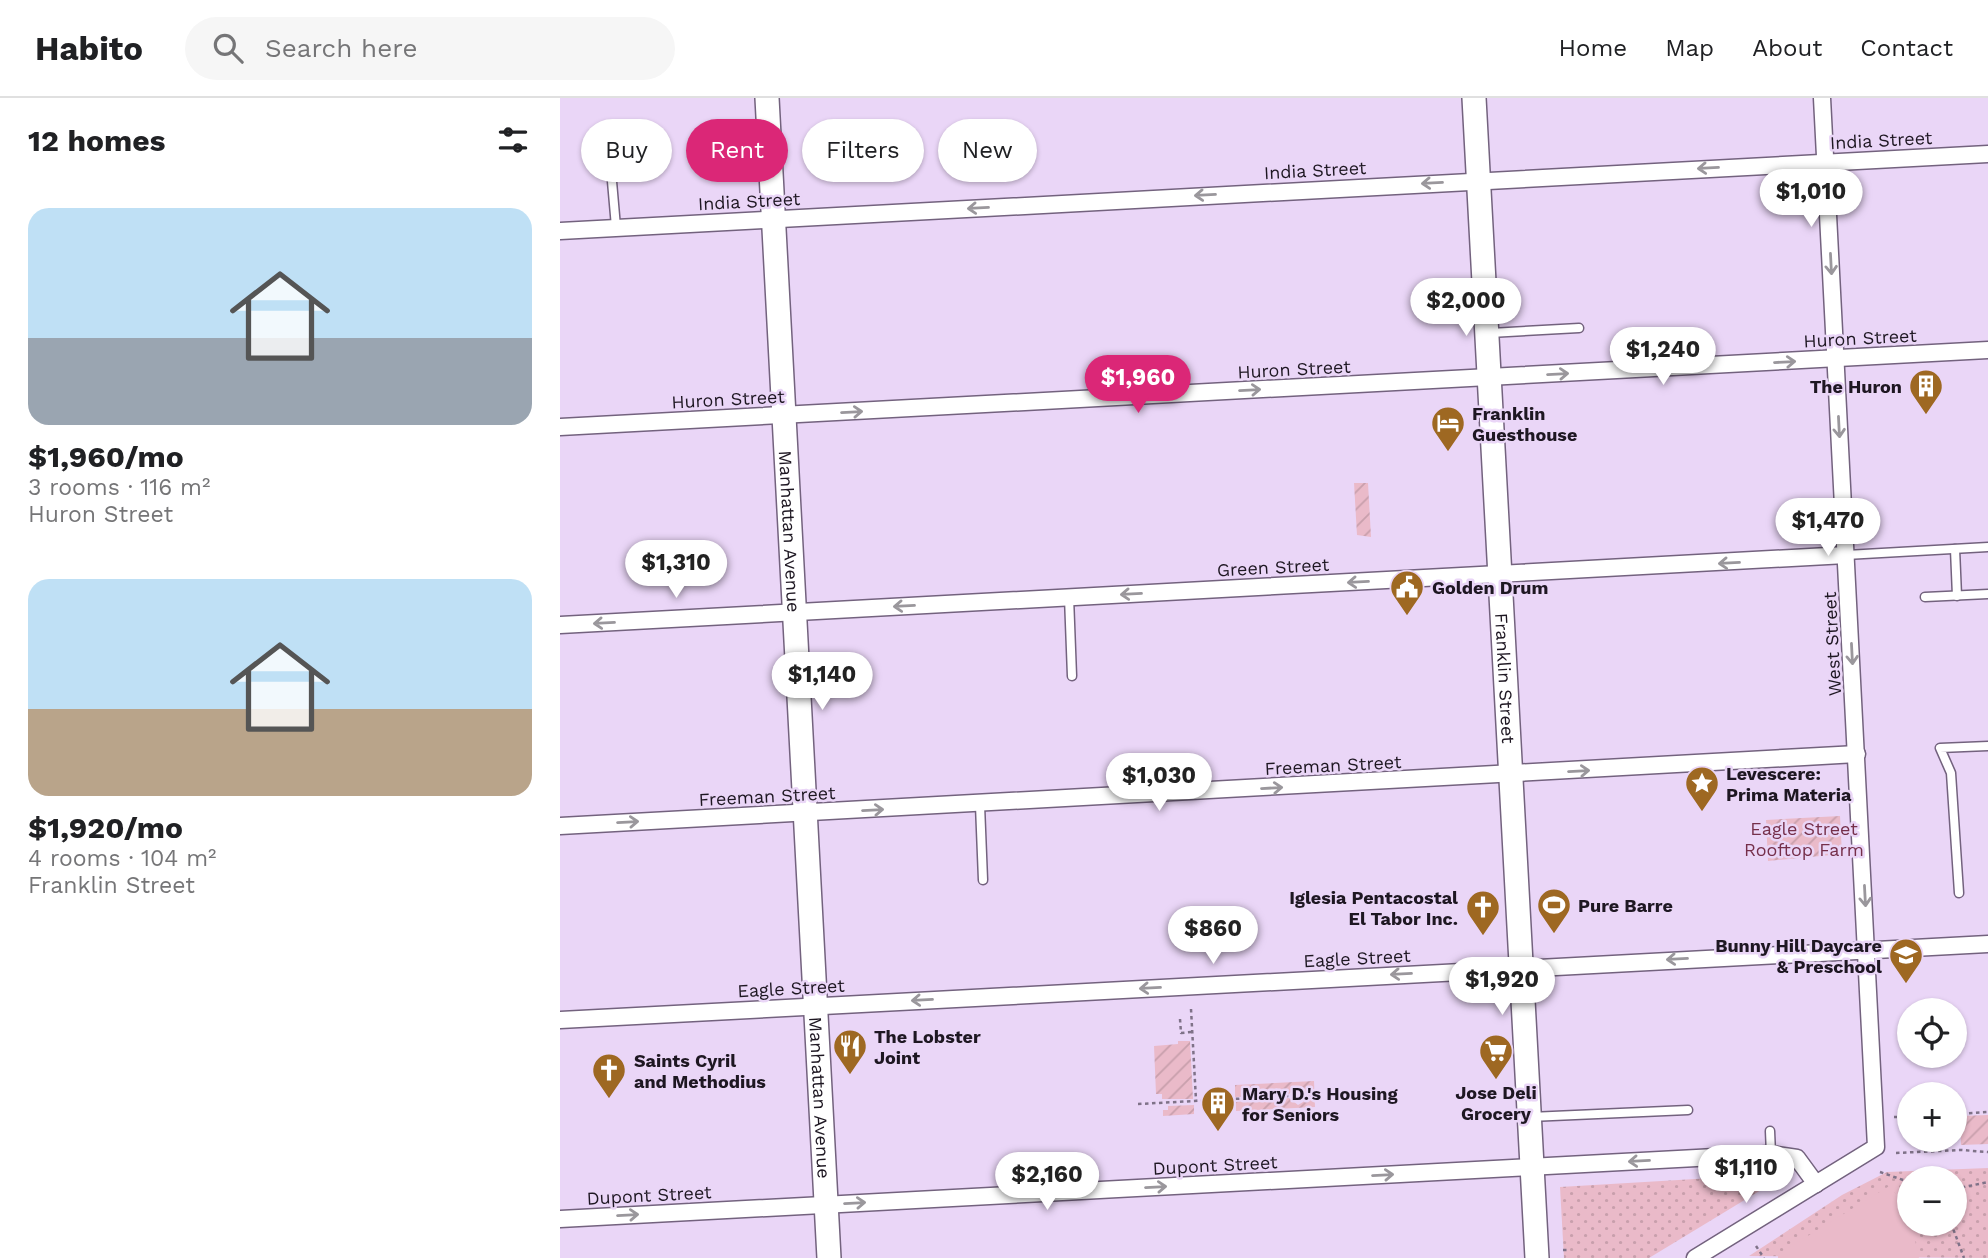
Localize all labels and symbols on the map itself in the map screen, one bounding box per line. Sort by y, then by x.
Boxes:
street label: India Street [1829,127,1933,153]
street label: India Street [1263,157,1367,183]
one-way arrow [1697,162,1720,175]
pin: $1,010 [1754,170,1868,229]
one-way arrow [1421,177,1444,190]
street label: India Street [697,188,801,214]
one-way arrow [1194,189,1217,202]
one-way arrow [966,201,989,214]
one-way arrow [1824,252,1837,275]
pin: $2,000 [1409,278,1523,338]
street label: Huron Street [1803,325,1918,351]
pin: $1,240 [1606,328,1720,387]
one-way arrow [1773,355,1796,368]
pin: $1,960 [1081,356,1195,415]
street label: Huron Street [1237,356,1352,382]
building icon: The Huron [1907,367,1945,416]
one-way arrow [1546,368,1569,381]
place label: The Huron [1810,376,1902,397]
one-way arrow [1239,384,1262,397]
street label: Huron Street [671,386,786,412]
place label: Franklin Guesthouse [1472,403,1577,445]
hotel icon: Franklin Guesthouse [1429,404,1467,453]
one-way arrow [840,405,863,418]
one-way arrow [1833,415,1846,438]
street label: Manhattan Avenue [775,450,805,613]
pin: $1,470 [1771,498,1885,558]
pin: $1,310 [619,540,733,600]
street label: Green Street [1216,554,1330,580]
one-way arrow [1719,557,1741,570]
public building icon: Golden Drum [1388,568,1426,617]
one-way arrow [1347,576,1370,589]
place label: Golden Drum [1432,577,1548,598]
one-way arrow [1120,587,1143,600]
street label: West Street [1819,591,1845,697]
one-way arrow [893,600,916,613]
street label: Franklin Street [1491,612,1520,744]
one-way arrow [593,616,616,629]
one-way arrow [1845,643,1858,666]
pin: $1,140 [765,652,879,712]
street label: Freeman Street [1264,751,1402,779]
pin: $1,030 [1102,754,1216,813]
place label: Levescere: Prima Materia [1726,763,1852,805]
one-way arrow [1567,764,1590,777]
place icon: Levescere: Prima Materia [1683,764,1721,813]
street label: Freeman Street [698,782,836,810]
one-way arrow [1260,782,1283,795]
one-way arrow [862,804,885,817]
one-way arrow [616,816,639,829]
park label: Eagle Street Rooftop Farm [1744,818,1864,860]
one-way arrow [1858,884,1871,907]
sports icon: Pure Barre [1535,886,1573,935]
place label: Iglesia Pentacostal El Tabor Inc. [1289,887,1458,929]
church icon: Iglesia Pentacostal El Tabor Inc. [1464,888,1502,937]
place label: Pure Barre [1578,895,1673,916]
pin: $860 [1172,906,1254,966]
place label: Bunny Hill Daycare & Preschool [1715,935,1882,977]
school or university icon: Bunny Hill Daycare & Preschool [1887,936,1925,985]
street label: Eagle Street [1303,945,1412,971]
one-way arrow [1666,953,1689,966]
pin: $1,920 [1445,958,1559,1017]
one-way arrow [1390,968,1413,981]
street label: Eagle Street [737,975,846,1001]
one-way arrow [1138,981,1161,994]
one-way arrow [911,994,934,1007]
street label: Manhattan Avenue [806,1016,835,1179]
place label: The Lobster Joint [874,1026,981,1068]
restaurant icon: The Lobster Joint [831,1027,869,1076]
supermarket icon: Jose Deli Grocery [1477,1032,1515,1081]
place label: Saints Cyril and Methodius [634,1050,766,1092]
church icon: Saints Cyril and Methodius [590,1051,628,1100]
place label: Jose Deli Grocery [1455,1082,1537,1124]
place label: Mary D.'s Housing for Seniors [1242,1083,1398,1125]
building icon: Mary D.'s Housing for Seniors [1199,1084,1237,1133]
pin: $1,110 [1689,1146,1803,1205]
street label: Dupont Street [1152,1151,1278,1179]
pin: $2,160 [990,1152,1104,1212]
one-way arrow [1628,1155,1651,1168]
one-way arrow [1371,1169,1394,1182]
street label: Dupont Street [586,1181,712,1209]
one-way arrow [1144,1181,1167,1194]
one-way arrow [844,1197,867,1210]
one-way arrow [616,1208,639,1221]

